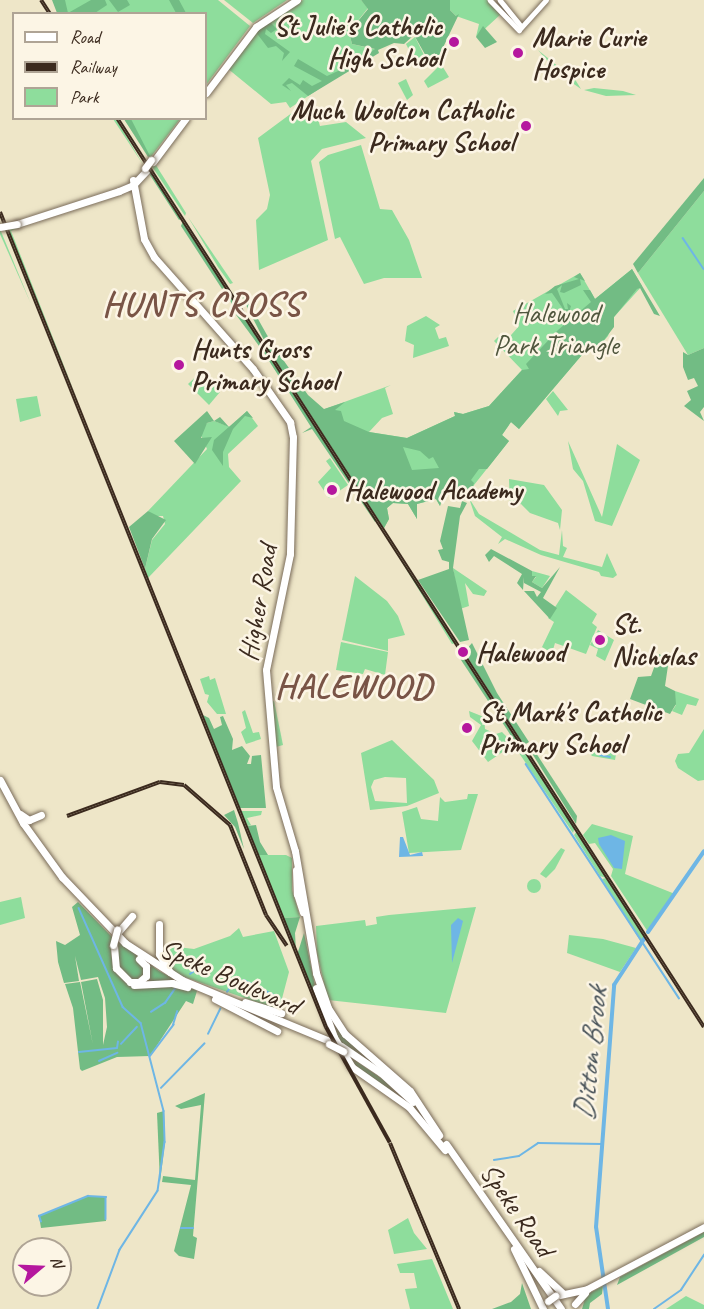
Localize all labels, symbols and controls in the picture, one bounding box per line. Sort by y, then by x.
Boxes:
place label: St Julie's Catholic High School [274,9,442,75]
legend [12,12,207,120]
place label: Marie Curie Hospice [532,20,645,86]
text: Road [70,26,100,48]
marker: St Julie's Catholic High School [447,35,461,49]
marker: Marie Curie Hospice [509,44,527,62]
text: Railway [70,56,117,78]
text: Park [70,86,99,108]
place label: Much Woolton Catholic Primary School [290,93,514,159]
marker: Much Woolton Catholic Primary School [519,119,533,133]
district label: HUNTS CROSS [104,284,300,324]
park label: Halewood Park Triangle [494,296,618,362]
place label: Hunts Cross Primary School [191,332,337,398]
marker: Hunts Cross Primary School [172,358,186,372]
place label: Halewood Academy [344,473,523,507]
marker: Halewood Academy [325,483,339,497]
street label: Higher Road [231,543,285,663]
place label: St. Nicholas [612,607,695,673]
marker: St. Nicholas [593,633,607,647]
place label: Halewood [476,635,565,669]
marker: Halewood [454,643,472,661]
district label: HALEWOOD [276,666,432,706]
place label: St Mark's Catholic Primary School [479,695,662,761]
marker: St Mark's Catholic Primary School [460,721,474,735]
street label: Speke Boulevard [154,931,306,1023]
water label: Ditton Brook [565,986,615,1122]
street label: Speke Road [473,1157,561,1263]
north arrow [12,1237,72,1297]
text: N [46,1254,68,1270]

